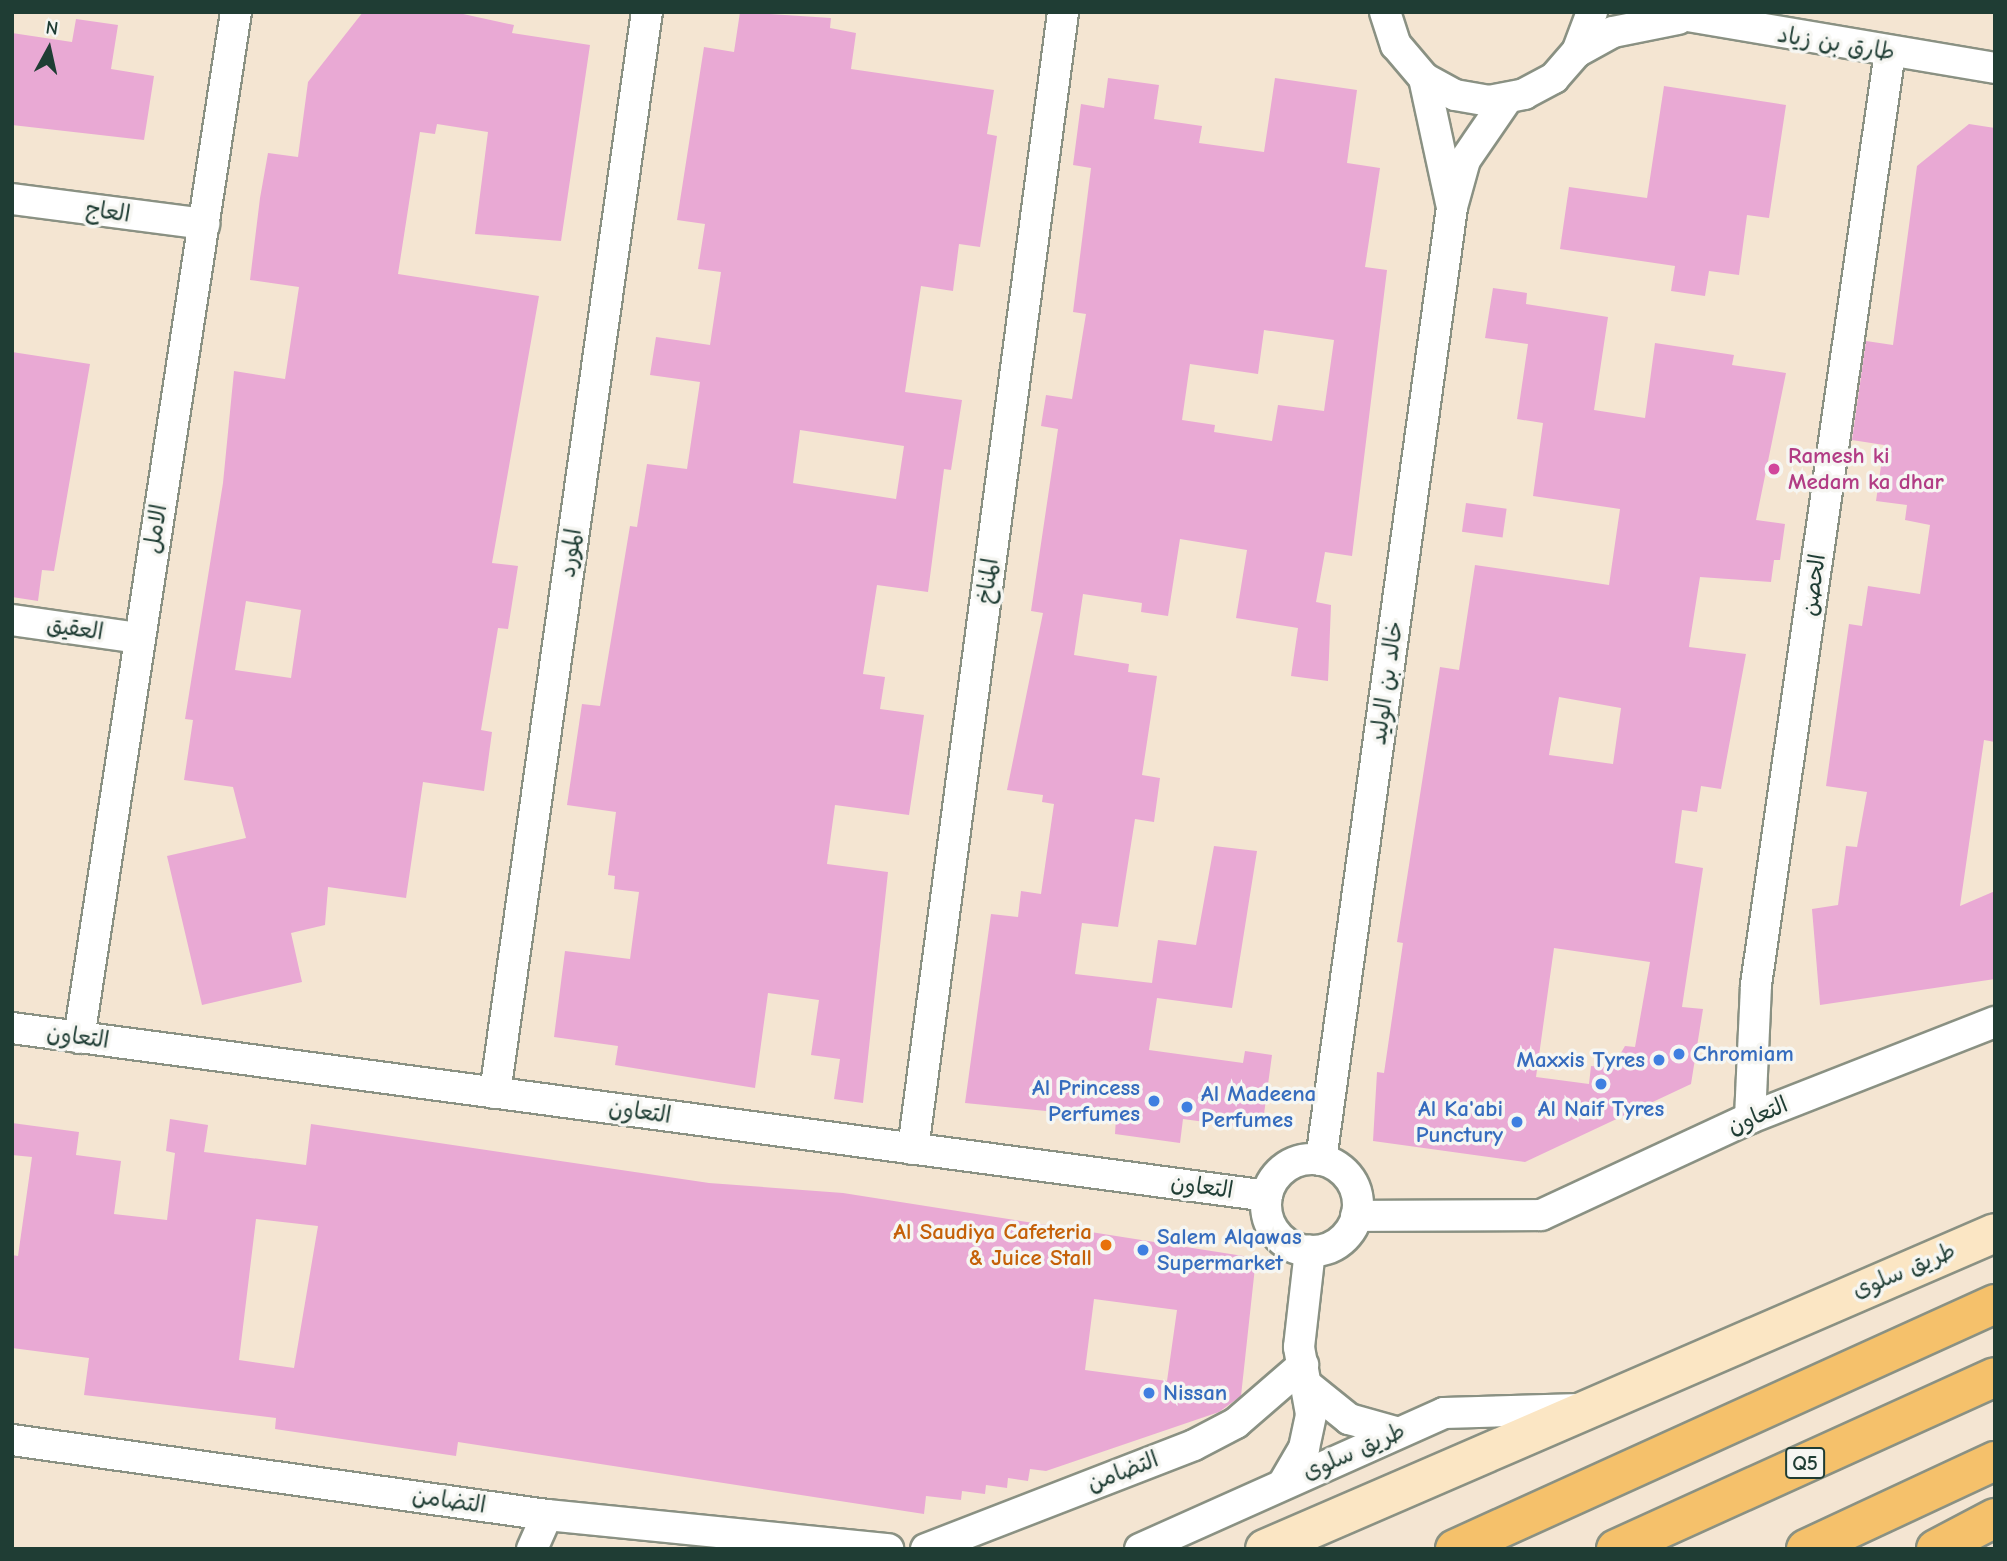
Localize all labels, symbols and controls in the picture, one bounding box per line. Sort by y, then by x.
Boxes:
north arrow [14,14,84,84]
text: N [44,16,60,40]
street label: طارق بن زياد [1775,21,1897,67]
street label: العاج [84,195,132,229]
place label: Ramesh ki Medam ka dhar [1788,442,1944,496]
marker: Ramesh ki Medam ka dhar [1766,461,1782,477]
street label: الامل [139,502,173,556]
street label: المورد [554,527,588,579]
street label: الحصن [1796,552,1832,618]
street label: المناخ [971,557,1005,605]
street label: العقيق [45,611,105,647]
street label: خالد بن الوليد [1365,619,1409,747]
street label: التعاون [45,1019,111,1055]
place label: Chromiam [1693,1040,1794,1068]
place label: Maxxis Tyres [1516,1046,1645,1074]
marker: Chromiam [1671,1046,1687,1062]
marker: Maxxis Tyres [1651,1052,1667,1068]
place label: Al Princess Perfumes [1032,1074,1140,1128]
marker: Al Naif Tyres [1593,1076,1609,1092]
place label: Al Madeena Perfumes [1201,1080,1316,1134]
street label: التعاون [1724,1091,1792,1141]
marker: Al Princess Perfumes [1146,1093,1162,1109]
street label: التعاون [607,1094,673,1130]
place label: Al Ka'abi Punctury [1416,1095,1503,1149]
place label: Al Naif Tyres [1538,1095,1664,1123]
marker: Al Madeena Perfumes [1179,1099,1195,1115]
marker: Al Ka'abi Punctury [1509,1114,1525,1130]
street label: التعاون [1169,1169,1235,1205]
place label: Al Saudiya Cafeteria & Juice Stall [893,1218,1092,1272]
place label: Salem Alqawas Supermarket [1157,1223,1302,1277]
marker: Al Saudiya Cafeteria & Juice Stall [1098,1237,1114,1253]
street label: طريق سلوى [1848,1237,1960,1305]
marker: Salem Alqawas Supermarket [1135,1242,1151,1258]
place label: Nissan [1163,1379,1227,1407]
marker: Nissan [1141,1385,1157,1401]
street label: طريق سلوى [1299,1417,1409,1487]
street label: التضامن [1083,1446,1163,1498]
road number: Q5 [1784,1446,1826,1480]
street label: التضامن [410,1482,488,1520]

